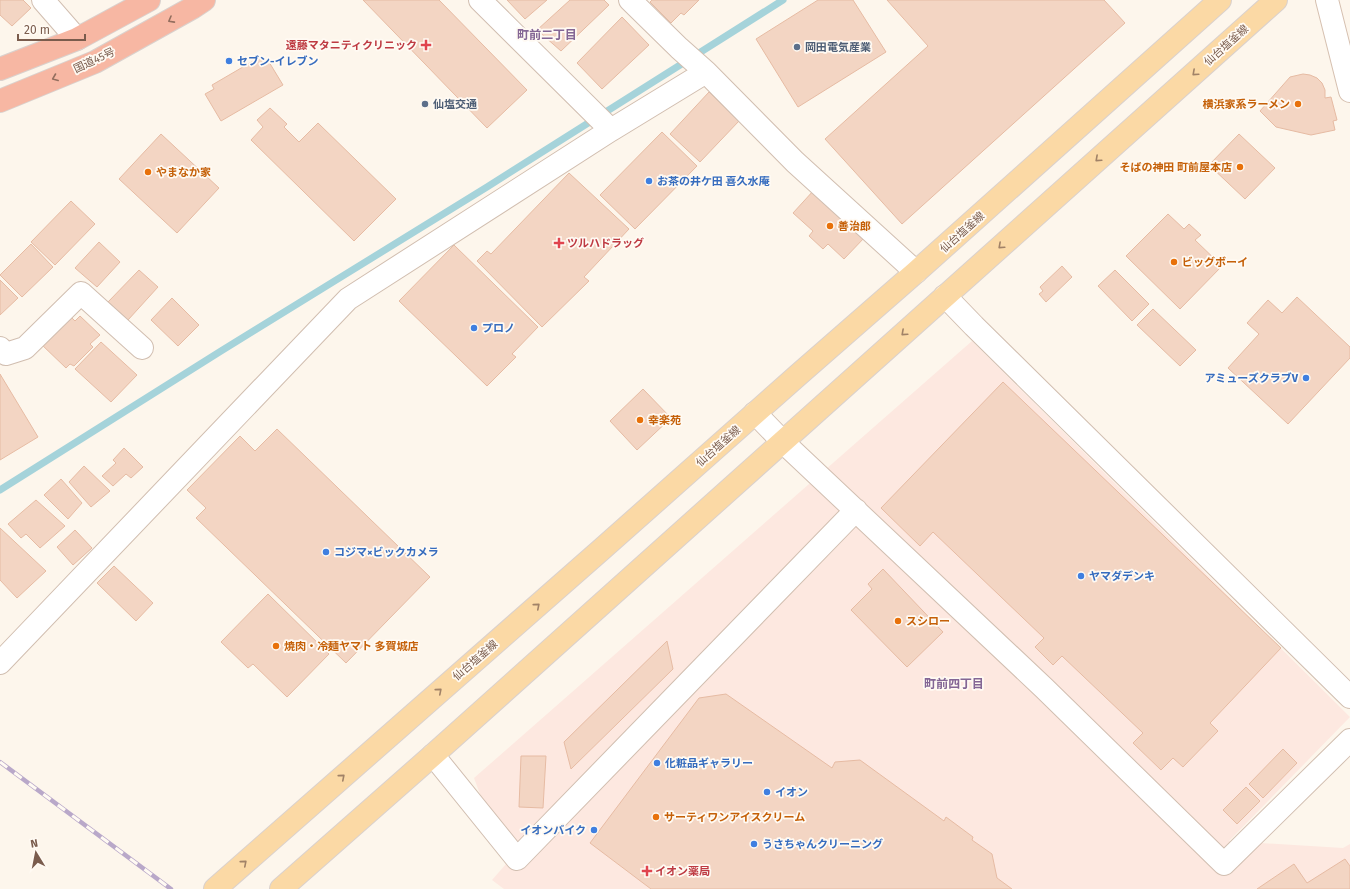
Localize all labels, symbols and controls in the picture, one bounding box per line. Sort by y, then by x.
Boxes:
one-way arrow [168,15,175,23]
scale bar [18,16,85,42]
street label: 仙台塩釜線 [1202,22,1251,69]
text: 20 m [24,23,50,37]
district label: 町前二丁目 [517,28,577,42]
place label: 遠藤マタニティクリニック [286,39,417,52]
marker: 遠藤マタニティクリニック [420,39,432,51]
place label: 岡田電気産業 [805,41,871,54]
marker: 岡田電気産業 [792,42,802,52]
street label: 国道45号 [71,45,117,76]
place label: セブン-イレブン [237,55,318,68]
marker: セブン-イレブン [224,56,234,66]
one-way arrow [1192,68,1199,75]
one-way arrow [51,73,59,81]
place label: 仙塩交通 [433,98,477,111]
place label: 横浜家系ラーメン [1202,98,1290,111]
marker: 仙塩交通 [420,99,430,109]
marker: 横浜家系ラーメン [1293,99,1303,109]
one-way arrow [1095,155,1103,162]
place label: そばの神田 町前屋本店 [1119,161,1232,174]
marker: そばの神田 町前屋本店 [1235,162,1245,172]
place label: やまなか家 [156,166,211,179]
marker: やまなか家 [143,167,153,177]
place label: お茶の井ケ田 喜久水庵 [657,175,771,188]
marker: お茶の井ケ田 喜久水庵 [644,176,654,186]
street label: 仙台塩釜線 [938,209,987,256]
place label: 善治郎 [838,220,871,233]
marker: 善治郎 [825,221,835,231]
place label: ツルハドラッグ [567,237,644,250]
marker: ツルハドラッグ [554,238,564,248]
one-way arrow [998,241,1006,249]
place label: ビッグボーイ [1182,256,1248,269]
marker: ビッグボーイ [1169,257,1179,267]
place label: プロノ [482,322,515,335]
marker: プロノ [469,323,479,333]
one-way arrow [901,328,909,336]
place label: アミューズクラブV [1205,372,1299,385]
marker: アミューズクラブV [1301,373,1311,383]
place label: 幸楽苑 [648,414,681,427]
marker: 幸楽苑 [635,415,645,425]
street label: 仙台塩釜線 [694,423,743,470]
place label: コジマ×ビックカメラ [334,546,439,559]
marker: コジマ×ビックカメラ [321,547,331,557]
place label: ヤマダデンキ [1089,570,1155,583]
marker: ヤマダデンキ [1076,571,1086,581]
one-way arrow [532,603,540,610]
place label: スシロー [906,615,950,628]
marker: スシロー [893,616,903,626]
street label: 仙台塩釜線 [450,637,500,683]
place label: 焼肉・冷麺ヤマト 多賀城店 [284,640,419,653]
marker: 焼肉・冷麺ヤマト 多賀城店 [271,641,281,651]
district label: 町前四丁目 [924,677,984,691]
one-way arrow [435,689,442,696]
place label: 化粧品ギャラリー [665,757,753,770]
marker: 化粧品ギャラリー [652,758,662,768]
one-way arrow [337,775,344,782]
place label: イオン [775,786,808,799]
marker: イオン [762,787,772,797]
place label: サーティワンアイスクリーム [664,811,805,824]
marker: サーティワンアイスクリーム [651,812,661,822]
place label: イオンバイク [520,824,586,837]
marker: イオンバイク [589,825,599,835]
north arrow [16,833,56,873]
text: N [30,837,39,851]
place label: うさちゃんクリーニング [762,838,883,851]
marker: うさちゃんクリーニング [749,839,759,849]
one-way arrow [239,861,247,868]
place label: イオン薬局 [655,865,710,878]
marker: イオン薬局 [642,866,652,876]

